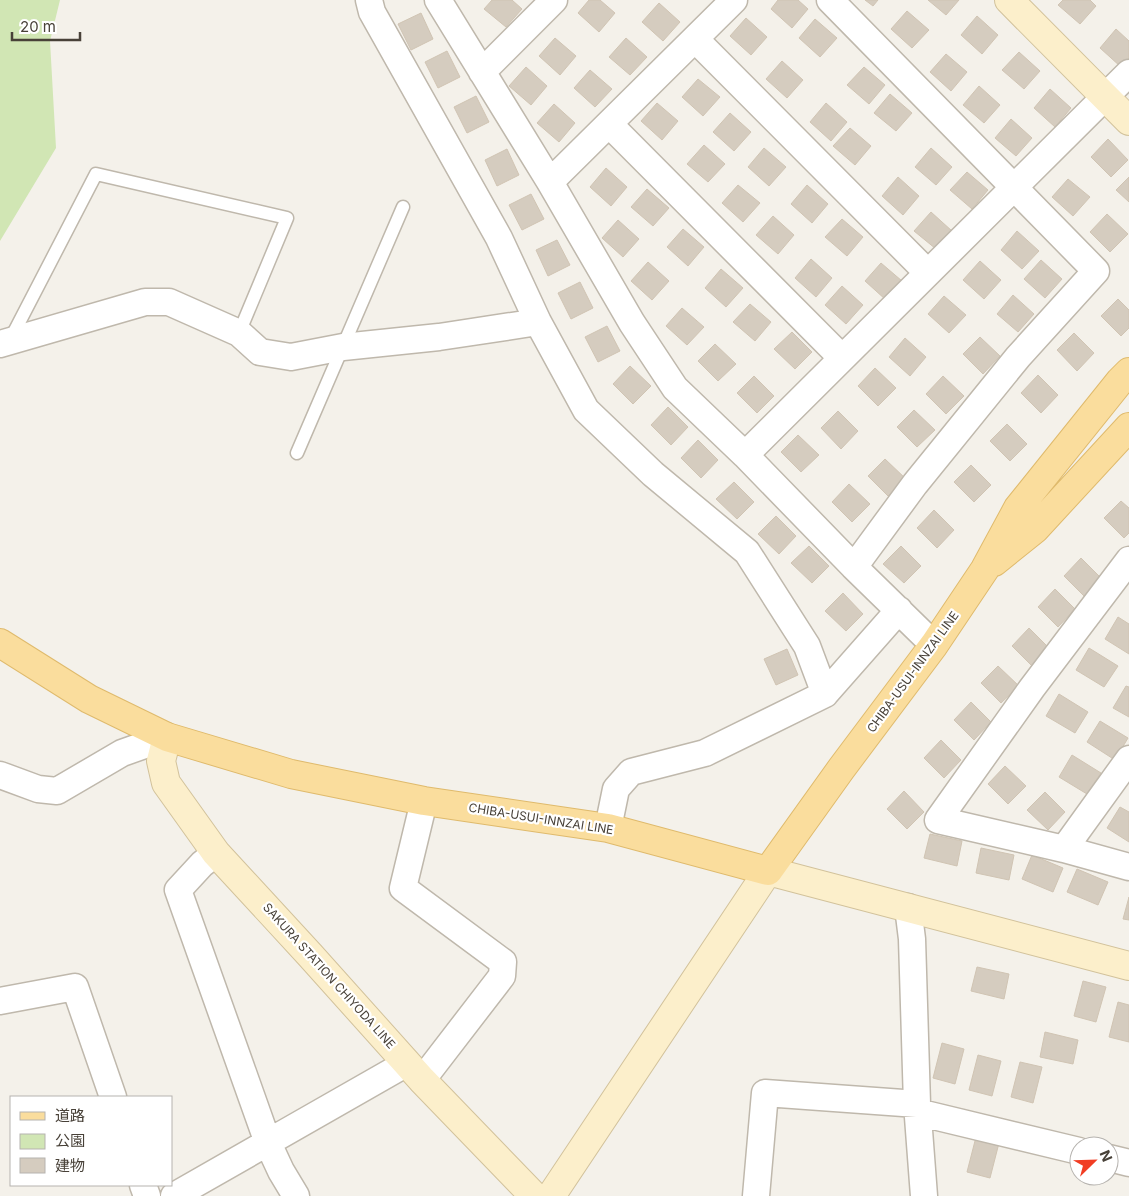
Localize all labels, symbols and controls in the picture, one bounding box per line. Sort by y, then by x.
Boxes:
scale bar [12,10,80,42]
text: 20 m [20,17,56,36]
street label: CHIBA-USUI-INNZAI LINE [863,608,962,735]
street label: CHIBA-USUI-INNZAI LINE [468,800,615,837]
street label: SAKURA STATION CHIYODA LINE [260,900,399,1052]
legend [10,1096,172,1186]
text: 道路 [55,1106,85,1125]
text: 公園 [55,1131,85,1150]
north arrow [1069,1136,1119,1186]
text: N [1097,1147,1116,1164]
text: 建物 [55,1156,85,1175]

